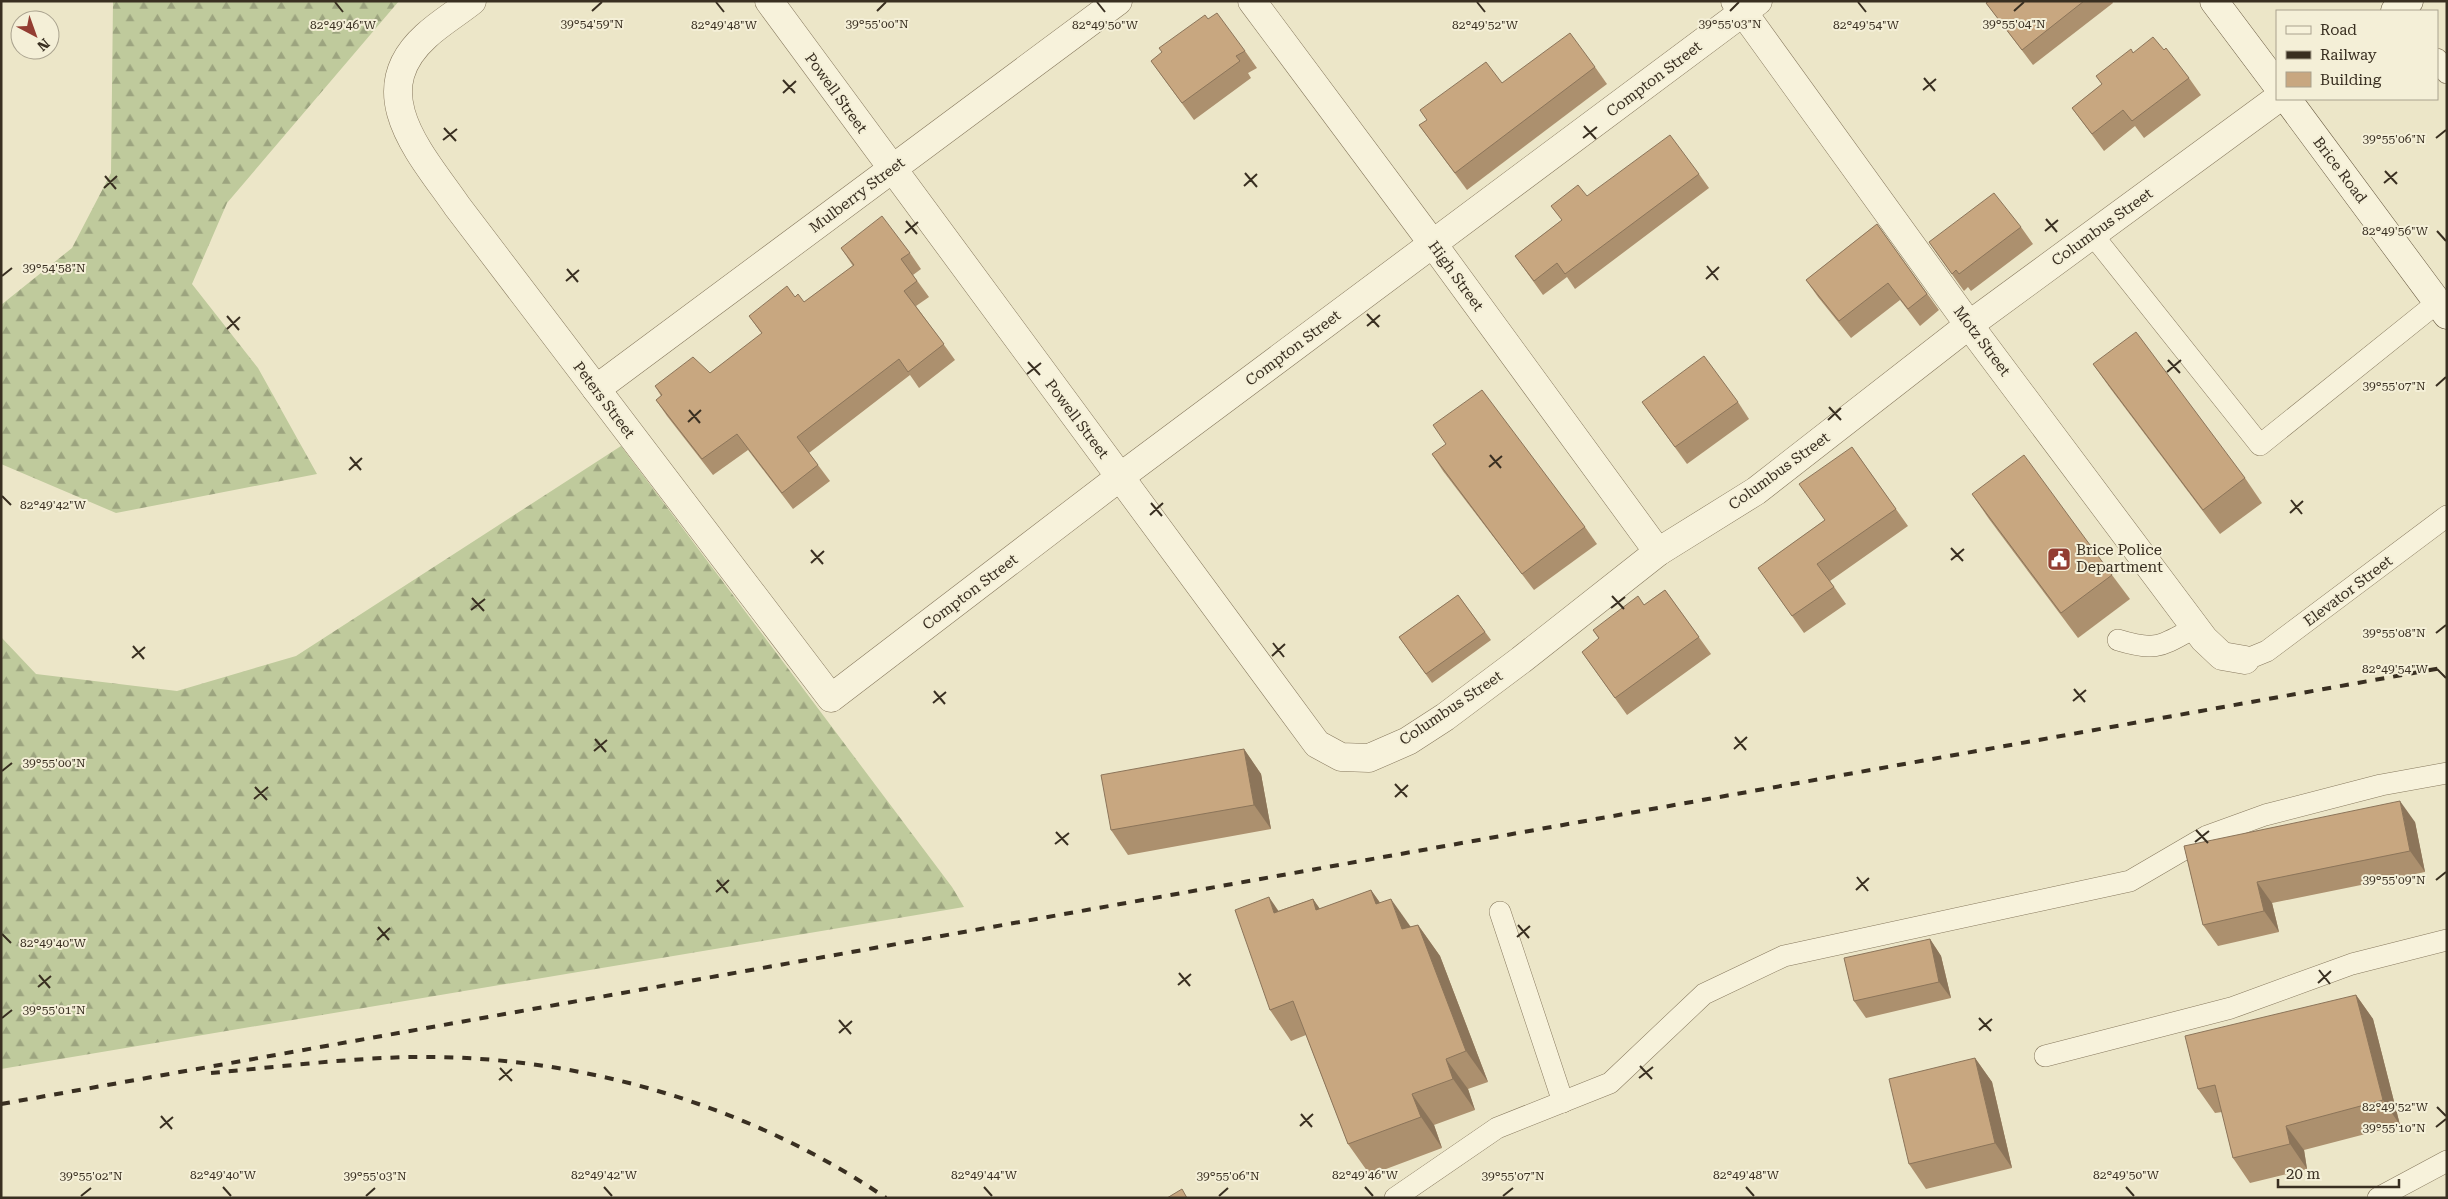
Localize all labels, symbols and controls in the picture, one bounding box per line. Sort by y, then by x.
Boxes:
north arrow [10,10,60,60]
legend [2276,10,2438,100]
text: 39°54'59"N [560,17,624,31]
text: 39°55'00"N [845,17,909,31]
text: 39°55'03"N [1698,17,1762,31]
text: 39°55'04"N [1982,17,2046,31]
text: 82°49'46"W [310,18,377,32]
text: 82°49'48"W [691,18,758,32]
text: 82°49'50"W [1072,18,1139,32]
text: 82°49'52"W [1452,18,1519,32]
text: 82°49'54"W [1833,18,1900,32]
text: Road [2320,21,2357,39]
text: N [34,35,53,55]
street label: Compton Street [1603,37,1706,121]
text: Railway [2320,46,2377,64]
street label: Powell Street [801,49,871,137]
text: Building [2320,71,2382,89]
text: 39°55'06"N [2362,132,2426,146]
street label: Brice Road [2309,133,2371,207]
street label: Mulberry Street [806,153,908,237]
street label: Columbus Street [2048,184,2156,270]
text: 82°49'56"W [2362,224,2429,238]
street label: High Street [1425,237,1488,315]
text: 39°54'58"N [22,261,86,275]
street label: Motz Street [1950,302,2014,380]
street label: Compton Street [1242,306,1345,390]
street label: Peters Street [569,358,639,442]
street label: Powell Street [1041,376,1113,462]
text: 39°55'07"N [2362,379,2426,393]
street label: Columbus Street [1725,428,1833,514]
text: 82°49'42"W [20,498,87,512]
place label: Brice Police Department [2076,541,2163,576]
public building icon: Brice Police Department [2046,546,2072,572]
street label: Compton Street [919,550,1022,634]
street label: Elevator Street [2300,552,2396,630]
text: 39°55'08"N [2362,626,2426,640]
text: 82°49'54"W [2362,662,2429,676]
street label: Columbus Street [1396,667,1506,749]
text: 39°55'00"N [22,756,86,770]
text: 39°55'09"N [2362,873,2426,887]
text: 82°49'40"W [20,936,87,950]
text: 39°55'01"N [22,1003,86,1017]
text: 82°49'52"W [2362,1100,2429,1114]
text: 39°55'10"N [2362,1121,2426,1135]
scale bar [2278,1156,2399,1188]
text: 20 m [2286,1165,2321,1183]
text: 82°49'40"W [190,1168,257,1182]
text: 82°49'42"W [571,1168,638,1182]
text: 82°49'44"W [951,1168,1018,1182]
text: 82°49'46"W [1332,1168,1399,1182]
text: 82°49'48"W [1713,1168,1780,1182]
text: 82°49'50"W [2093,1168,2160,1182]
text: 39°55'02"N [59,1169,123,1183]
text: 39°55'03"N [343,1169,407,1183]
text: 39°55'06"N [1196,1169,1260,1183]
text: 39°55'07"N [1481,1169,1545,1183]

